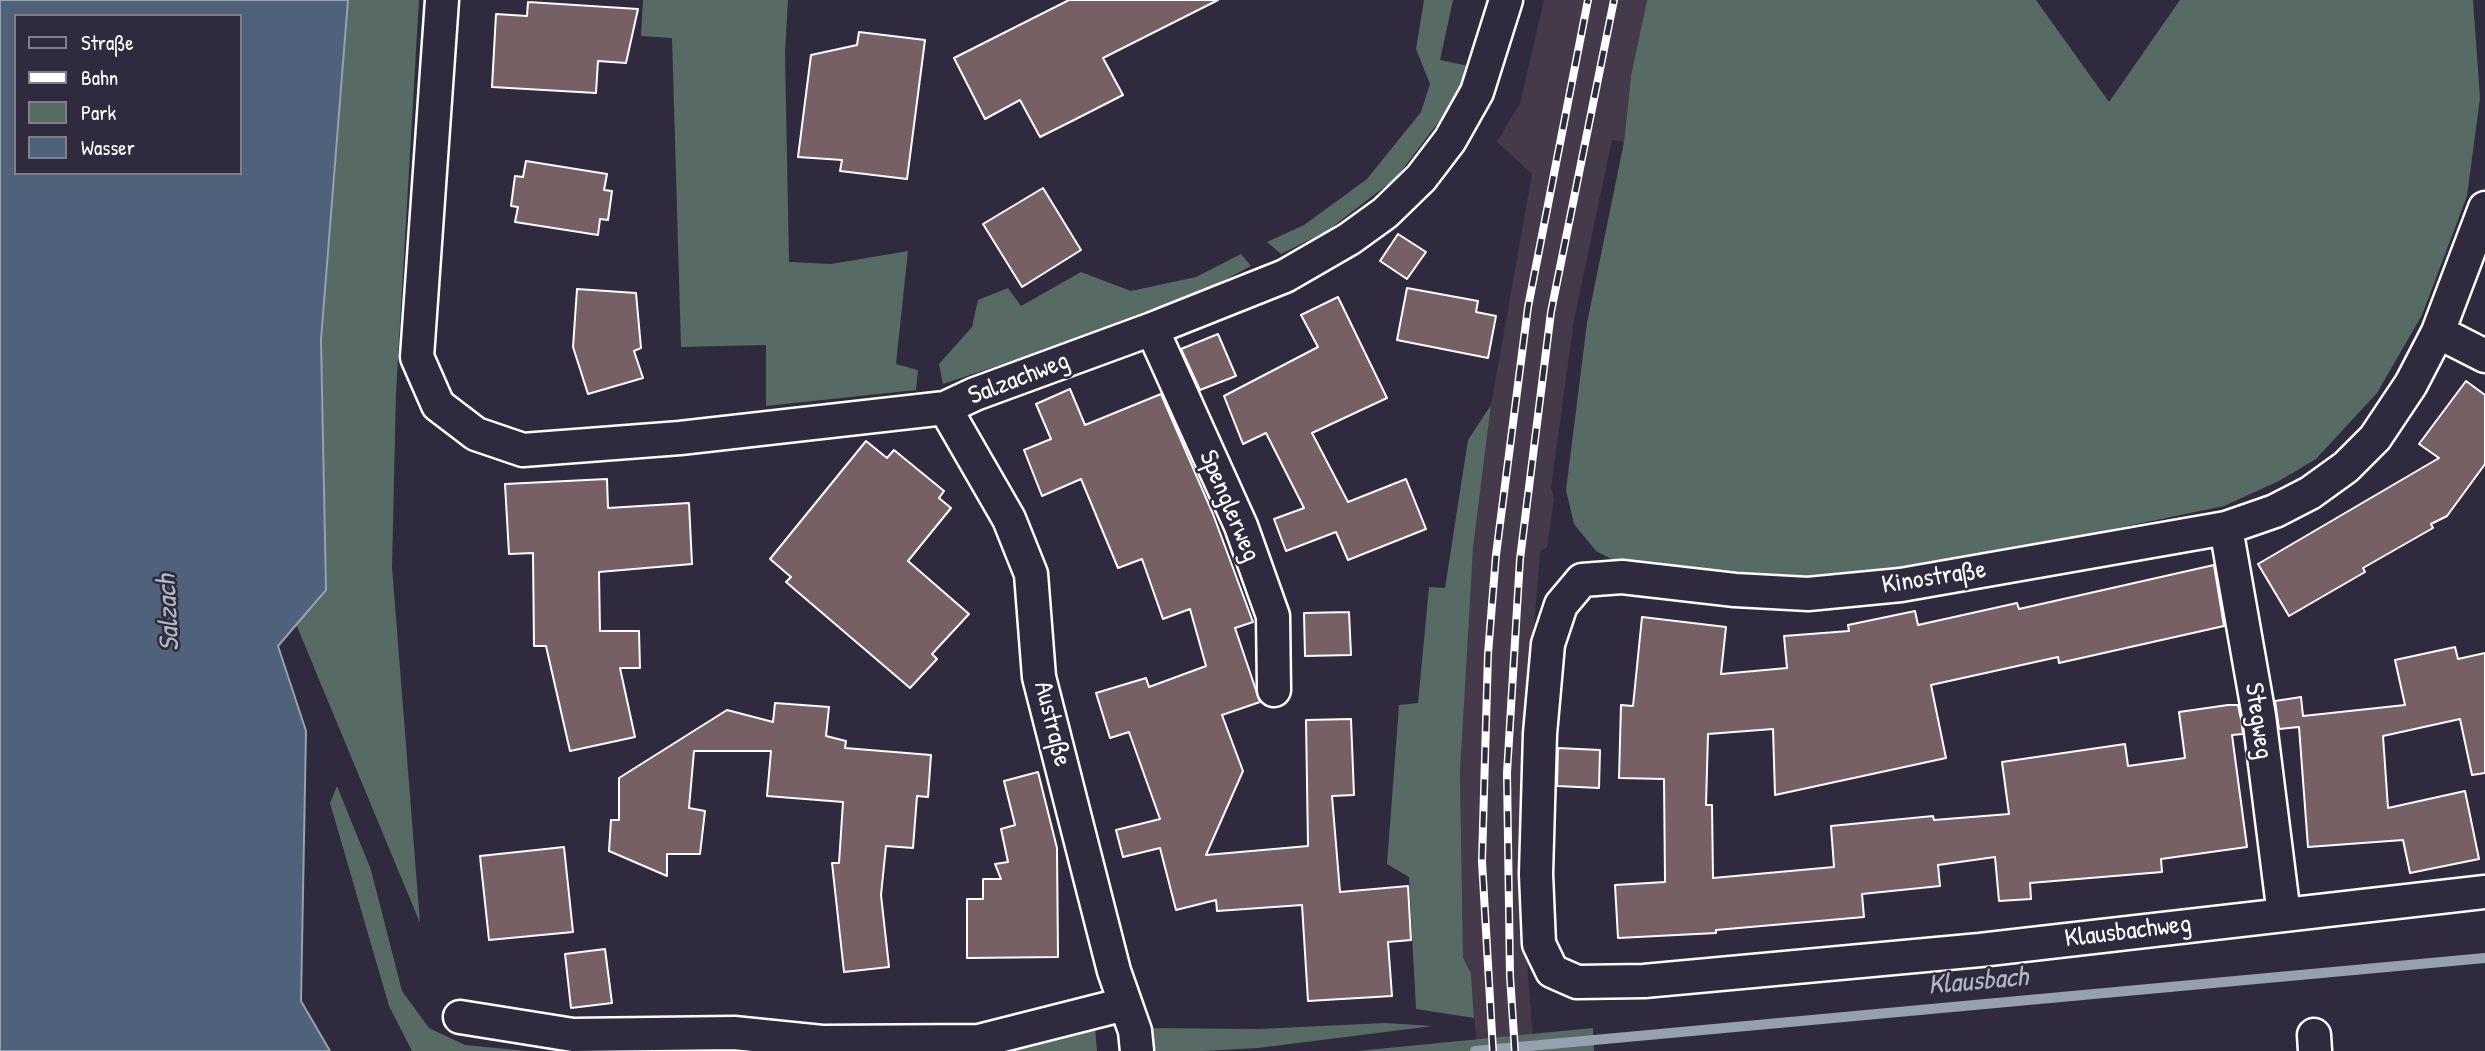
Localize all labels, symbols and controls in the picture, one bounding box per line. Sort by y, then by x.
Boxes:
legend [14,14,242,175]
text: Straße [81,28,134,57]
text: Bahn [81,63,118,92]
text: Park [81,98,116,127]
text: Wasser [81,133,135,162]
street label: Salzachweg [964,346,1074,412]
street label: Spenglerweg [1192,446,1266,566]
street label: Kinostraße [1880,554,1988,602]
water label: Salzach [150,574,188,652]
street label: Austraße [1026,678,1078,770]
street label: Stegweg [2237,681,2279,761]
street label: Klausbachweg [2063,909,2193,955]
water label: Klausbach [1927,961,2029,1003]

